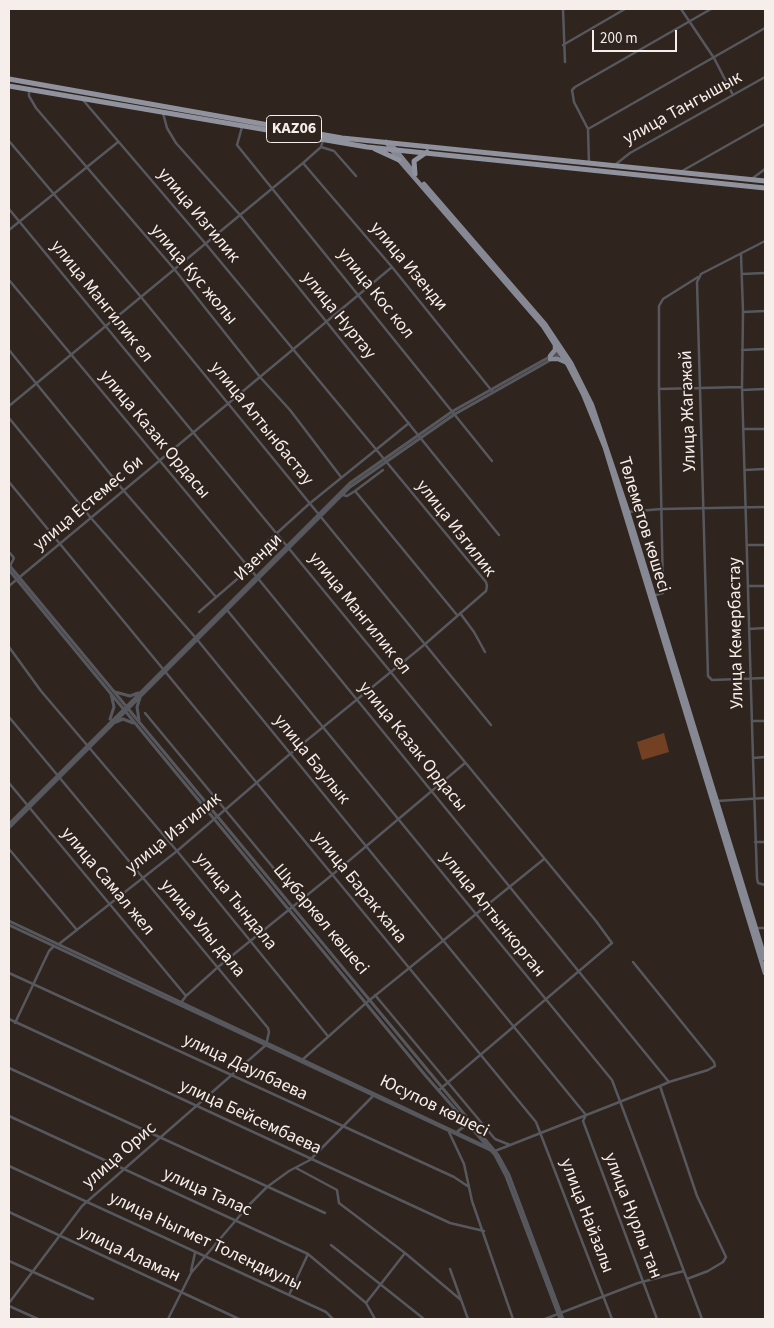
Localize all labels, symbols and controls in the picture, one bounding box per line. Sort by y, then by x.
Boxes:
scale bar [594,20,679,52]
text: 200 m [600,28,638,49]
street label: улица Тангышык [620,67,746,151]
road number: KАZ06 [266,116,322,142]
street label: улица Изгилик [152,164,244,268]
street label: улица Изенди [364,218,452,316]
street label: улица Кус жолы [145,220,241,330]
street label: улица Мангилик ел [45,236,157,368]
street label: улица Кос кол [332,244,418,344]
street label: улица Нуртау [296,268,380,364]
street label: Улица Жагажай [676,350,702,472]
street label: улица Алтынбастау [204,358,318,490]
street label: улица Казак Ордасы [94,366,214,504]
street label: улица Естемес би [30,452,148,556]
street label: Төлеметов көшесі [612,455,674,595]
street label: улица Изгилик [410,476,500,582]
street label: Изенди [231,530,287,586]
street label: улица Мангилик ел [303,548,415,680]
street label: Улица Кемербастау [725,557,749,709]
street label: улица Казак Ордасы [353,678,471,816]
street label: улица Баулык [268,711,354,809]
street label: улица Изгилик [122,789,226,879]
street label: улица Самал жел [56,824,158,940]
street label: улица Барак хана [307,828,411,948]
street label: улица Алтынкорган [435,848,549,982]
street label: улица Тындала [189,849,281,955]
street label: Шұбаркөл көшесі [267,860,373,980]
street label: улица Улы дала [155,876,249,982]
street label: улица Даулбаева [179,1030,311,1106]
street label: Юсупов көшесі [376,1071,492,1143]
street label: улица Бейсембаева [176,1076,324,1160]
street label: улица Орис [79,1118,161,1194]
street label: улица Нурлы тан [598,1150,666,1282]
street label: улица Найзалы [554,1156,618,1276]
street label: улица Талас [159,1164,255,1222]
street label: улица Ныгмет Толендиулы [105,1188,305,1296]
street label: улица Аламан [75,1222,183,1288]

